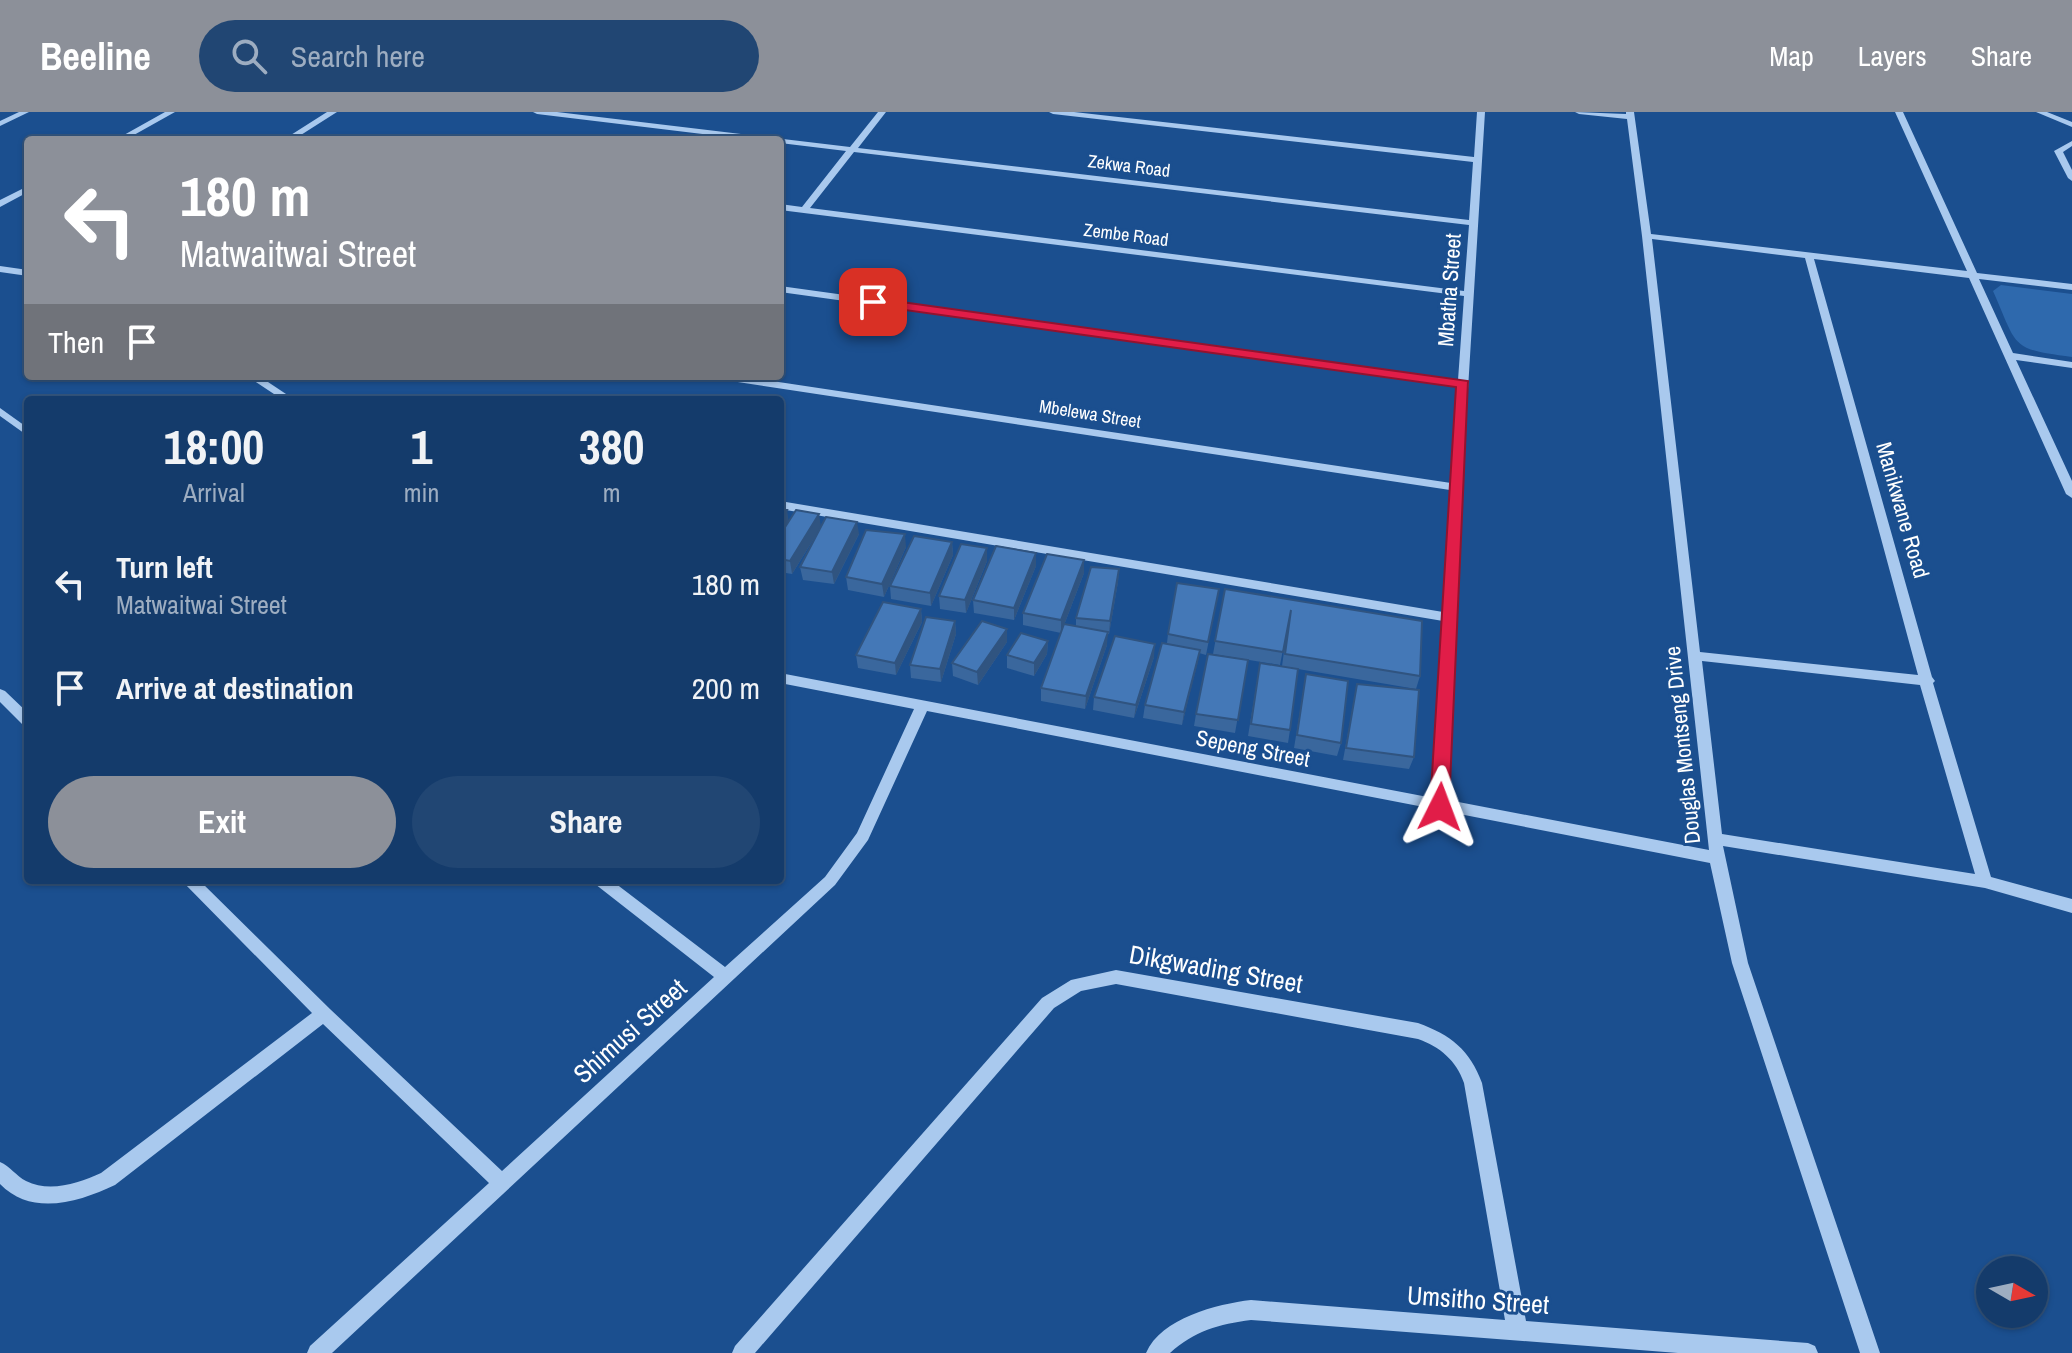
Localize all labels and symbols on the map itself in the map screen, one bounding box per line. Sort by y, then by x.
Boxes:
street label: Zekwa Road [1086,148,1172,183]
street label: Zembe Road [1082,217,1170,252]
street label: Mbatha Street [1430,232,1468,348]
pin [839,268,907,336]
street label: Mbelewa Street [1037,393,1143,434]
street label: Manikwane Road [1869,438,1937,582]
street label: Douglas Montseng Drive [1657,645,1707,845]
street label: Sepeng Street [1194,722,1312,774]
position arrow [1398,765,1482,849]
street label: Dikgwading Street [1127,936,1306,1001]
street label: Shimusi Street [566,970,694,1091]
north arrow [1976,1256,2048,1328]
street label: Umsitho Street [1406,1277,1550,1322]

